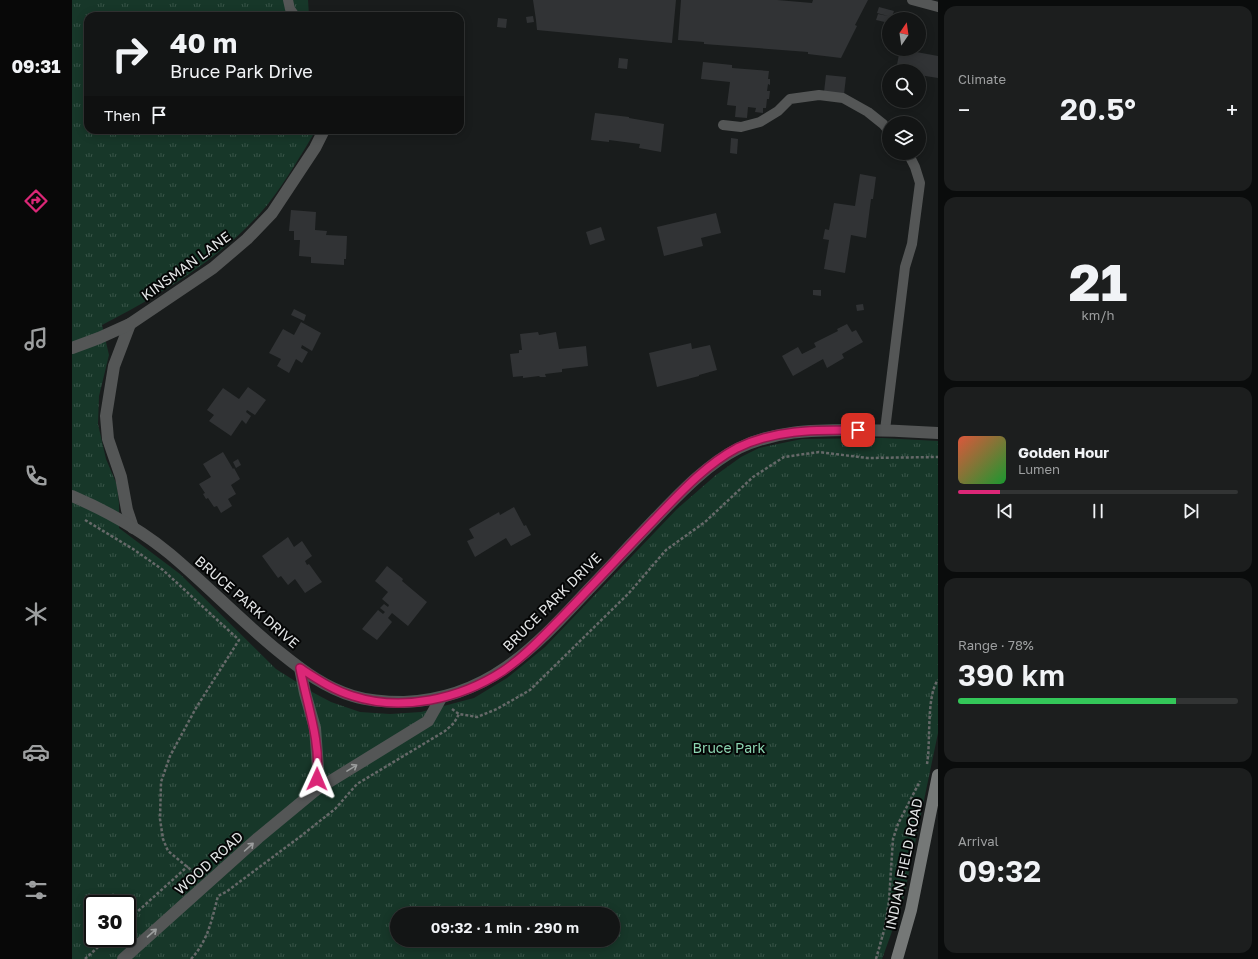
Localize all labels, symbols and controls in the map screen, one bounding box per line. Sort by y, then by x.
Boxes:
north arrow [882,12,926,56]
map controls [882,12,926,160]
text: 40 m [170,26,237,59]
icon: right [104,28,156,80]
text: 09:31 [11,55,61,77]
text: Bruce Park Drive [170,60,313,82]
button: search [882,64,926,108]
text: Climate [958,71,1006,87]
text: 20.5° [1060,91,1136,127]
text: − [958,96,970,123]
text: + [1226,96,1238,123]
icon: arrive [148,104,170,126]
text: Then [104,106,140,124]
button: layers [882,116,926,160]
icon: directions [22,187,50,215]
street label: KINSMAN LANE [138,228,234,304]
text: 21 [1069,250,1127,312]
text: km/h [1081,307,1115,323]
icon: music [22,325,50,353]
pin [841,413,875,447]
icon: arrive [847,419,869,441]
text: Golden Hour [1018,443,1109,461]
text: Lumen [1018,461,1060,477]
icon: phone [22,462,50,490]
icon: previous [994,500,1016,522]
icon: pause [1087,500,1109,522]
icon: next [1180,500,1202,522]
street label: BRUCE PARK DRIVE [499,549,604,654]
street label: BRUCE PARK DRIVE [192,552,303,651]
icon: climate [22,600,50,628]
text: Range · 78% [958,637,1034,653]
text: 390 km [958,657,1065,693]
icon: car [22,738,50,766]
park label: Bruce Park [693,739,766,756]
position arrow [296,758,338,800]
one-way arrow [346,764,357,772]
street label: INDIAN FIELD ROAD [881,797,926,931]
street label: WOOD ROAD [171,828,246,898]
text: Arrival [958,833,999,849]
one-way arrow [244,842,254,851]
text: 09:32 [958,853,1041,889]
icon: filters [22,876,50,904]
speed limit sign: 30 [84,895,136,947]
text: 09:32 · 1 min · 290 m [431,918,579,936]
one-way arrow [147,929,157,938]

